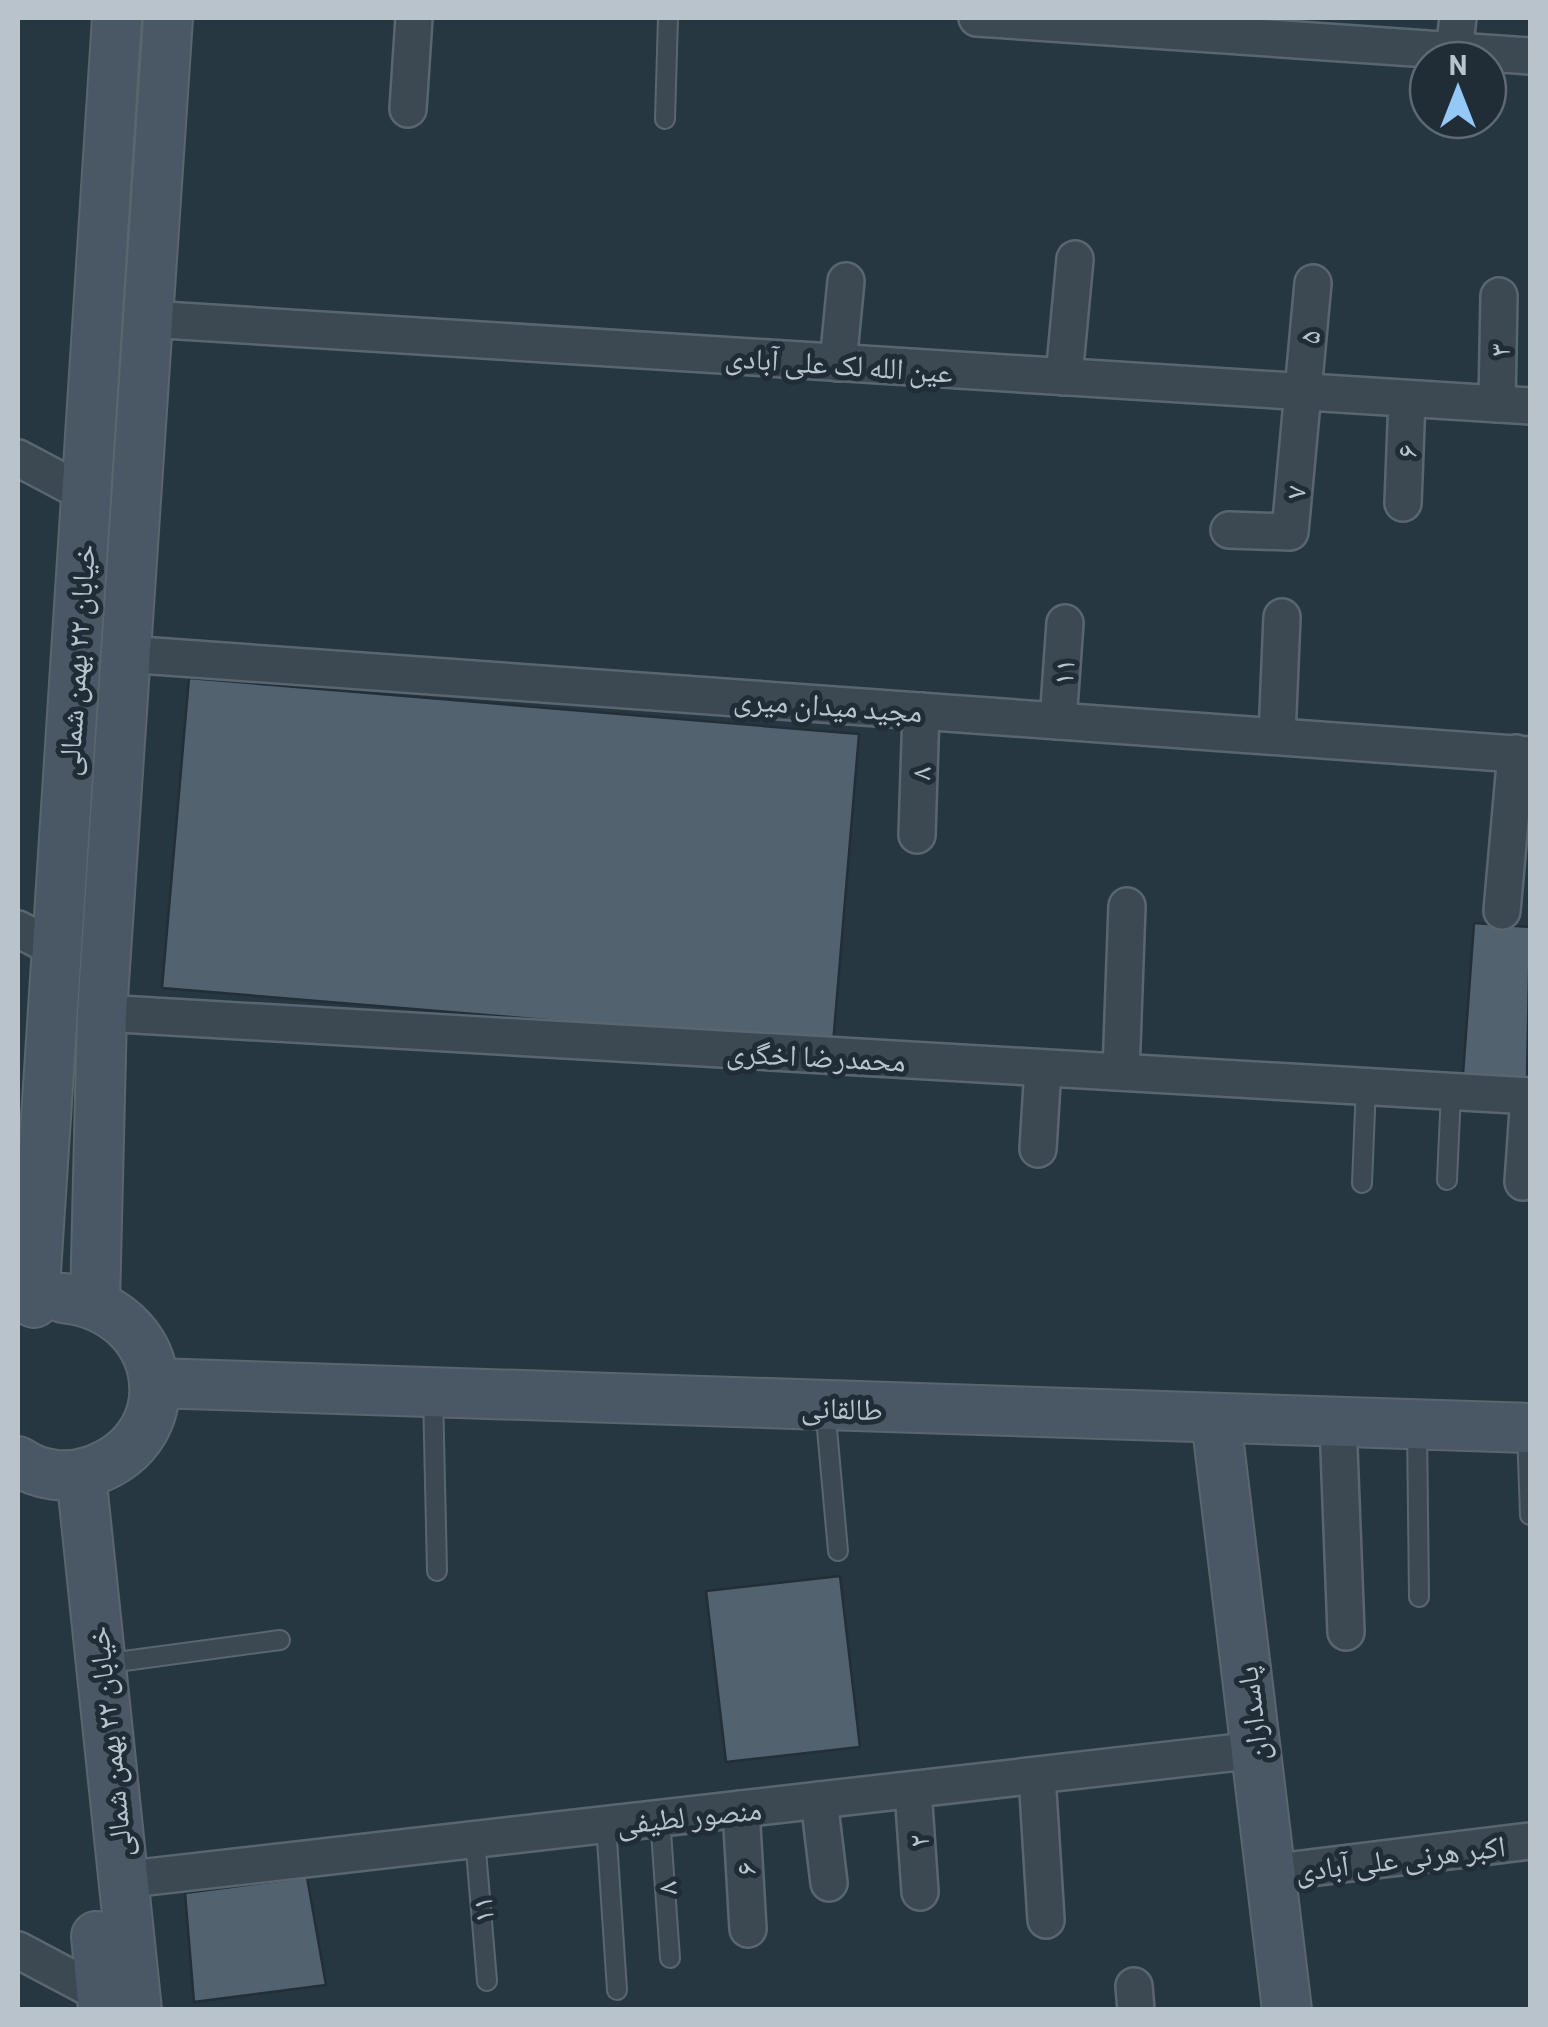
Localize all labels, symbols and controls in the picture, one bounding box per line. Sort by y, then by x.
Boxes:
north arrow [1408,40,1508,140]
text: N [1449,47,1467,81]
street label: ۵ [1289,329,1327,345]
street label: عین الله لک علی آبادی [724,337,954,391]
street label: ۳ [1480,343,1516,357]
street label: ۶ [1387,444,1423,458]
street label: ۷ [1275,484,1313,500]
street label: خیابان ۲۲ بهمن شمالی [49,543,103,777]
street label: ۱۱ [1043,657,1081,687]
street label: مجید میدان میری [732,679,924,731]
street label: ۸ [901,766,937,780]
street label: محمدرضا اخگری [725,1032,907,1080]
street label: طالقانی [800,1388,884,1428]
street label: خیابان ۲۲ بهمن شمالی [78,1624,140,1859]
street label: پاسداران [1227,1664,1277,1763]
street label: منصور لطیفی [615,1789,764,1843]
street label: اکبر هرنی علی آبادی [1293,1826,1508,1890]
street label: ۲ [899,1833,935,1849]
street label: ۶ [726,1861,762,1877]
street label: ۸ [647,1880,683,1896]
street label: ۱۱ [462,1895,500,1925]

